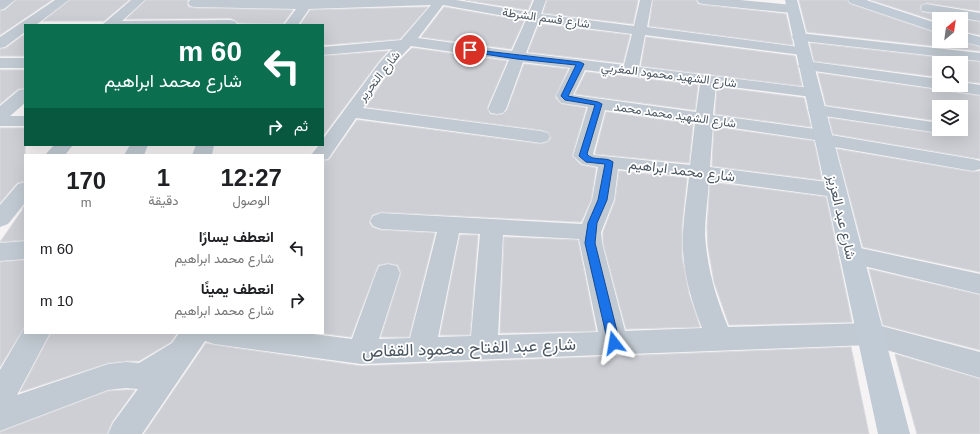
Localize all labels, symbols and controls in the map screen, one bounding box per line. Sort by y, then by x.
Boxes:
street label: شارع قسم الشرطة [501,5,591,33]
north arrow [932,12,968,48]
map controls [932,12,968,136]
pin [453,33,487,67]
text: 60 m [178,36,242,67]
icon: arrive [459,39,481,61]
icon: left [256,40,308,92]
street label: شارع التحرير [355,48,404,106]
button: search [932,56,968,92]
street label: شارع الشهيد محمود المغربي [600,60,738,93]
text: شارع محمد ابراهيم [104,71,242,91]
street label: شارع الشهيد محمد محمد [613,100,737,132]
button: layers [932,100,968,136]
icon: right [264,116,286,138]
text: ثم [294,117,308,134]
street label: شارع محمد ابراهيم [627,156,736,187]
text: 1 [157,164,170,191]
text: 12:27 [221,164,282,191]
text: 170 [66,167,106,194]
street label: شارع عبد العزيز [821,172,860,262]
text: دقيقة [148,193,178,208]
text: الوصول [232,193,270,208]
text: m [81,195,92,210]
text: انعطف يسارًا [199,228,274,245]
icon: left [286,237,308,259]
text: 60 m [40,240,73,257]
text: شارع محمد ابراهيم [174,251,274,266]
text: انعطف يمينًا [201,280,274,297]
icon: right [286,289,308,311]
text: 10 m [40,292,73,309]
text: شارع محمد ابراهيم [174,303,274,318]
position arrow [593,322,635,364]
street label: شارع عبد الفتاح محمود القفاص [362,335,576,363]

